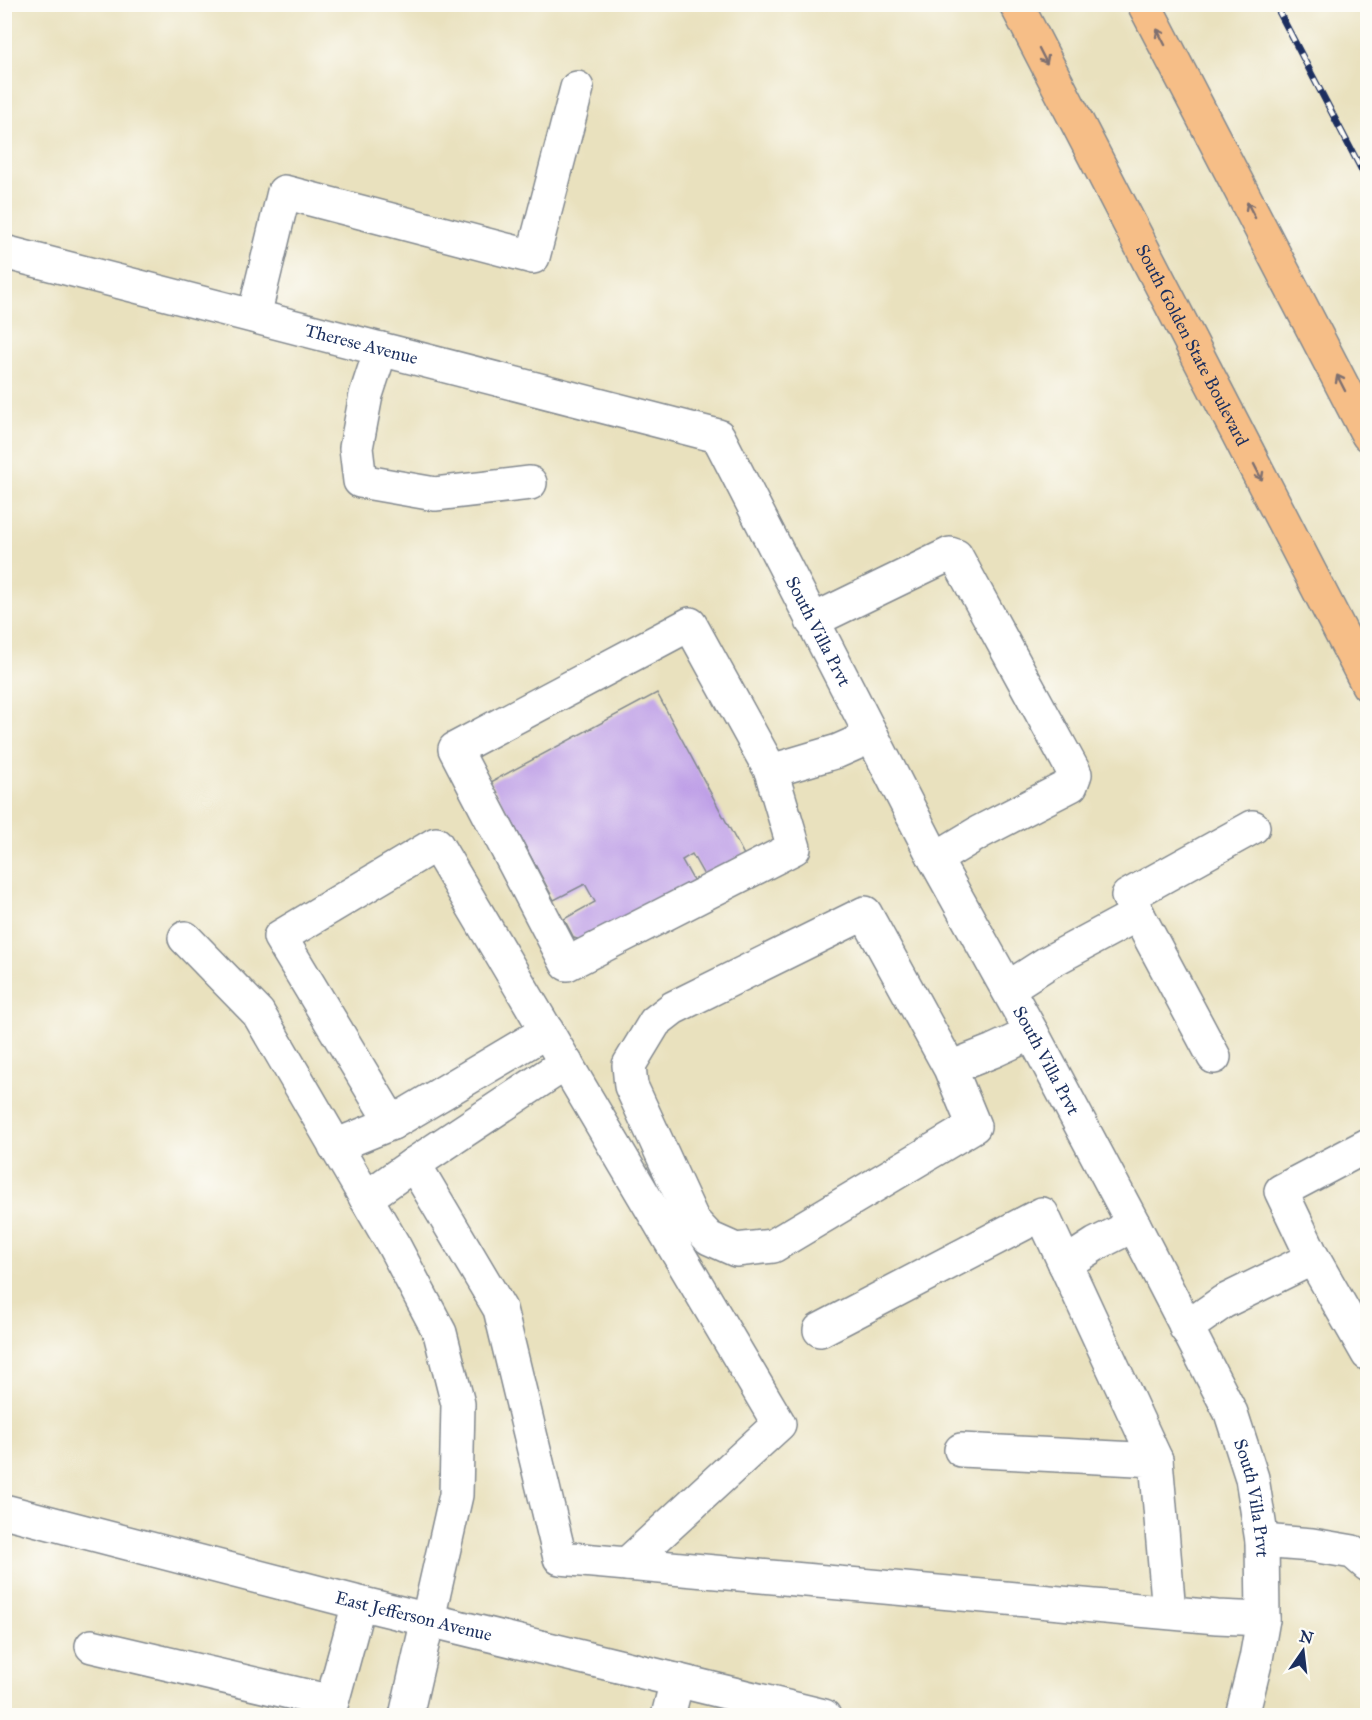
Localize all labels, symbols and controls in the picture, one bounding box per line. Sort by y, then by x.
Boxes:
one-way arrow [1155,29,1167,46]
one-way arrow [1037,47,1049,65]
one-way arrow [1245,202,1256,220]
street label: South Golden State Boulevard [1131,241,1253,450]
street label: Therese Avenue [302,319,420,369]
one-way arrow [1334,375,1346,393]
one-way arrow [1252,463,1264,481]
street label: South Villa Prvt [781,573,856,691]
street label: South Villa Prvt [1008,1002,1085,1119]
street label: South Villa Prvt [1229,1436,1273,1558]
street label: East Jefferson Avenue [333,1586,494,1646]
north arrow [1273,1621,1333,1681]
text: N [1298,1626,1316,1648]

